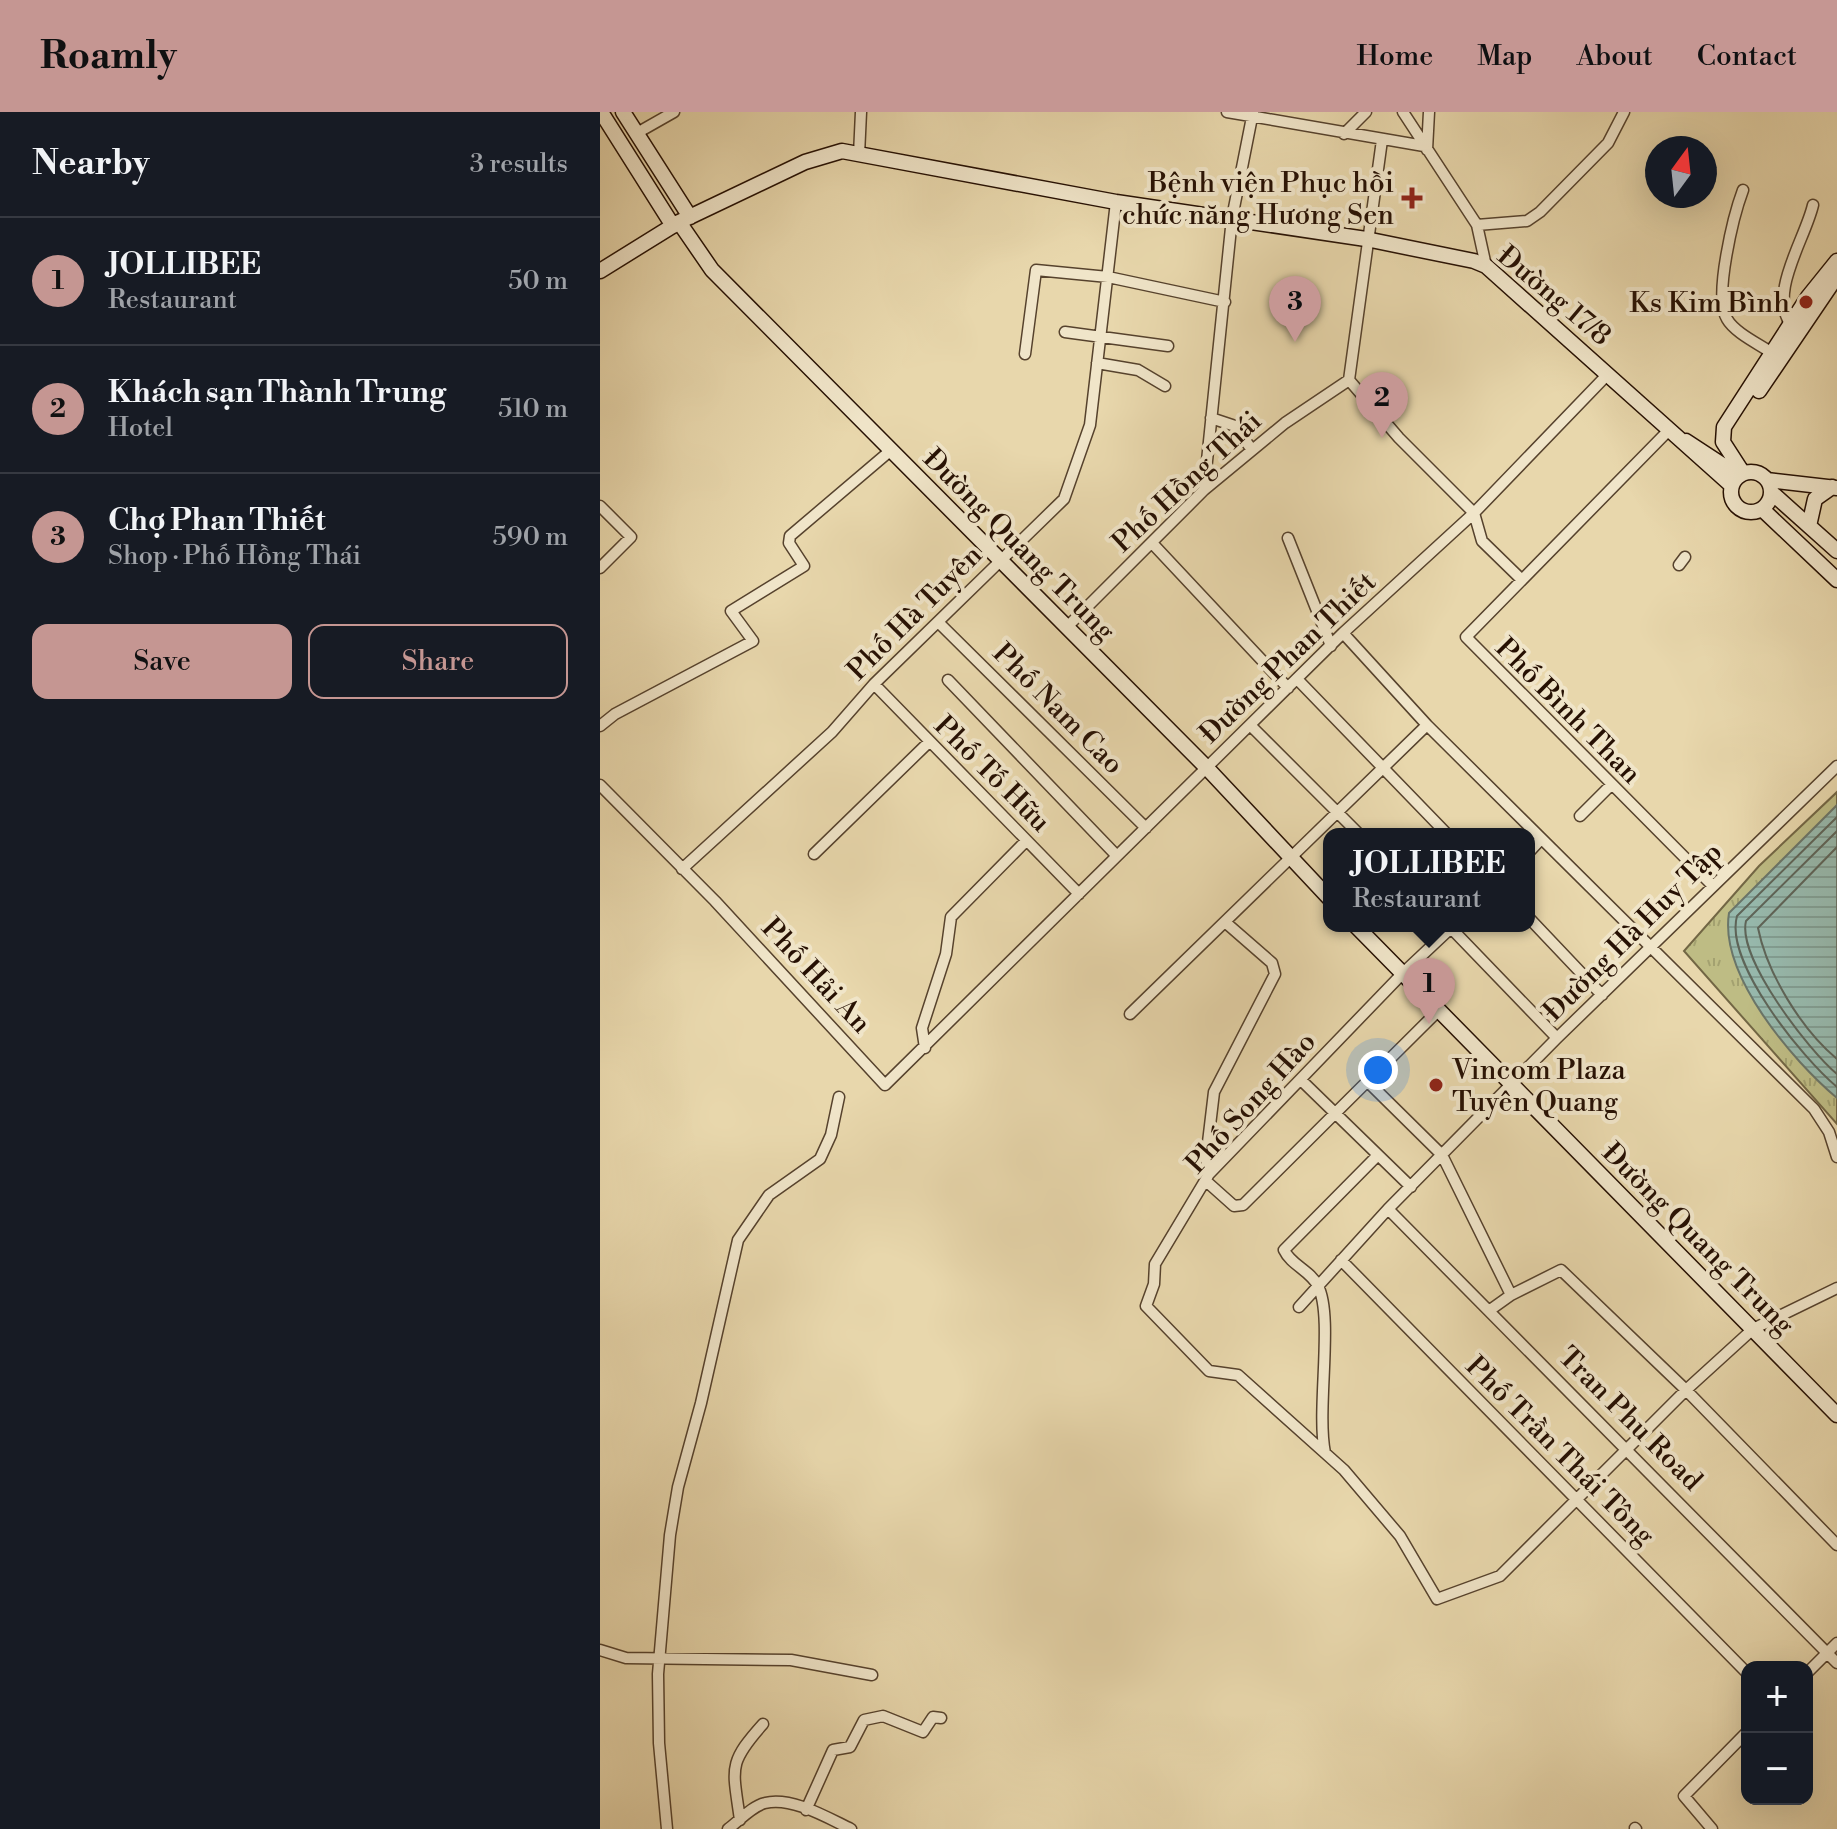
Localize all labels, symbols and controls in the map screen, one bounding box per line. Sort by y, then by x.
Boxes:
text: Roamly [40,33,177,80]
text: Home [1357,39,1433,74]
text: Map [1477,39,1532,74]
text: About [1576,39,1653,74]
text: Contact [1697,39,1797,74]
north arrow [1645,136,1717,208]
text: Nearby [32,143,150,185]
text: 3 results [470,148,568,180]
place label: Bệnh viện Phục hồi chức năng Hương Sen [1122,166,1394,233]
marker: Bệnh viện Phục hồi chức năng Hương Sen [1401,187,1423,209]
street label: Đường 17/8 [1490,239,1618,354]
text: JOLLIBEE [108,246,261,284]
text: 1 [52,265,64,297]
text: 50 m [508,265,568,297]
pin: 3 [1269,276,1321,342]
text: Restaurant [108,284,237,316]
place label: Ks Kim Bình [1629,286,1790,321]
marker: Ks Kim Bình [1797,293,1815,311]
pin: 2 [1356,372,1408,438]
text: Khách sạn Thành Trung [108,374,446,412]
text: 2 [50,393,66,425]
text: 510 m [498,393,568,425]
street label: Phố Hồng Thái [1105,404,1269,560]
text: Hotel [108,412,173,444]
street label: Đường Quang Trung [915,441,1123,649]
text: Chợ Phan Thiết [108,502,326,540]
text: 3 [50,521,66,553]
text: 590 m [493,521,568,553]
street label: Phố Hà Tuyên [840,538,990,688]
text: Shop · Phố Hồng Thái [108,540,361,572]
street label: Đường Phan Thiết [1192,565,1384,751]
button: Save [32,624,292,699]
button: Share [308,624,568,699]
street label: Phố Bình Than [1488,631,1648,792]
street label: Phố Nam Cao [985,636,1131,782]
street label: Phố Tố Hữu [926,709,1057,840]
popup [1323,828,1535,932]
street label: Đường Hà Huy Tập [1536,835,1730,1029]
text: JOLLIBEE [1353,845,1506,883]
text: Restaurant [1353,883,1482,915]
street label: Phố Hải An [754,911,878,1041]
pin: 1 [1403,958,1455,1024]
street label: Phố Song Hào [1178,1025,1324,1181]
your location [1358,1050,1398,1090]
place label: Vincom Plaza Tuyên Quang [1451,1053,1627,1120]
marker: Vincom Plaza Tuyên Quang [1427,1076,1445,1094]
street label: Đường Quang Trung [1594,1135,1802,1343]
street label: Tran Phu Road [1551,1340,1709,1499]
street label: Phố Trần Thái Tông [1458,1349,1662,1553]
map controls [1741,1661,1813,1805]
button: + [1741,1661,1813,1733]
button: − [1741,1733,1813,1805]

